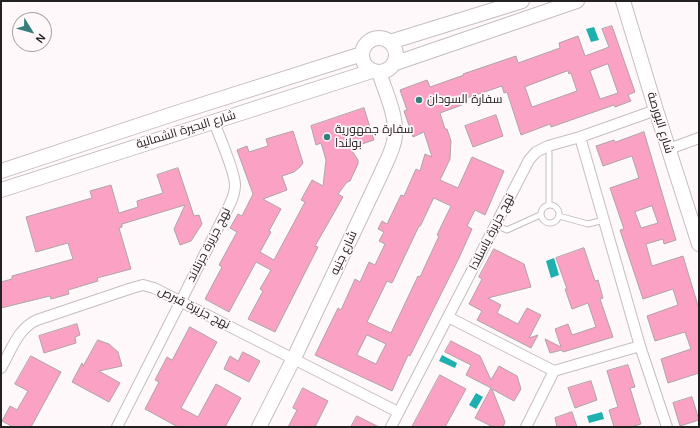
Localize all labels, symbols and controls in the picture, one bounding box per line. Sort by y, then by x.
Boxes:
north arrow [12,12,52,52]
text: N [34,32,48,45]
street label: شارع البورصة [644,91,676,155]
place label: سفارة السودان [427,93,502,107]
marker: سفارة السودان [414,95,424,105]
street label: شارع البحيرة الشمالية [134,108,238,152]
place label: سفارة جمهورية بولندا [335,123,414,151]
marker: سفارة جمهورية بولندا [322,132,332,142]
street label: نهج جزيرة ياسلندا [467,191,517,273]
street label: نهج جزيرة جرنلاند [184,205,234,285]
street label: شارع جنيه [327,229,361,277]
street label: نهج جزيرة قبرص [156,284,232,332]

